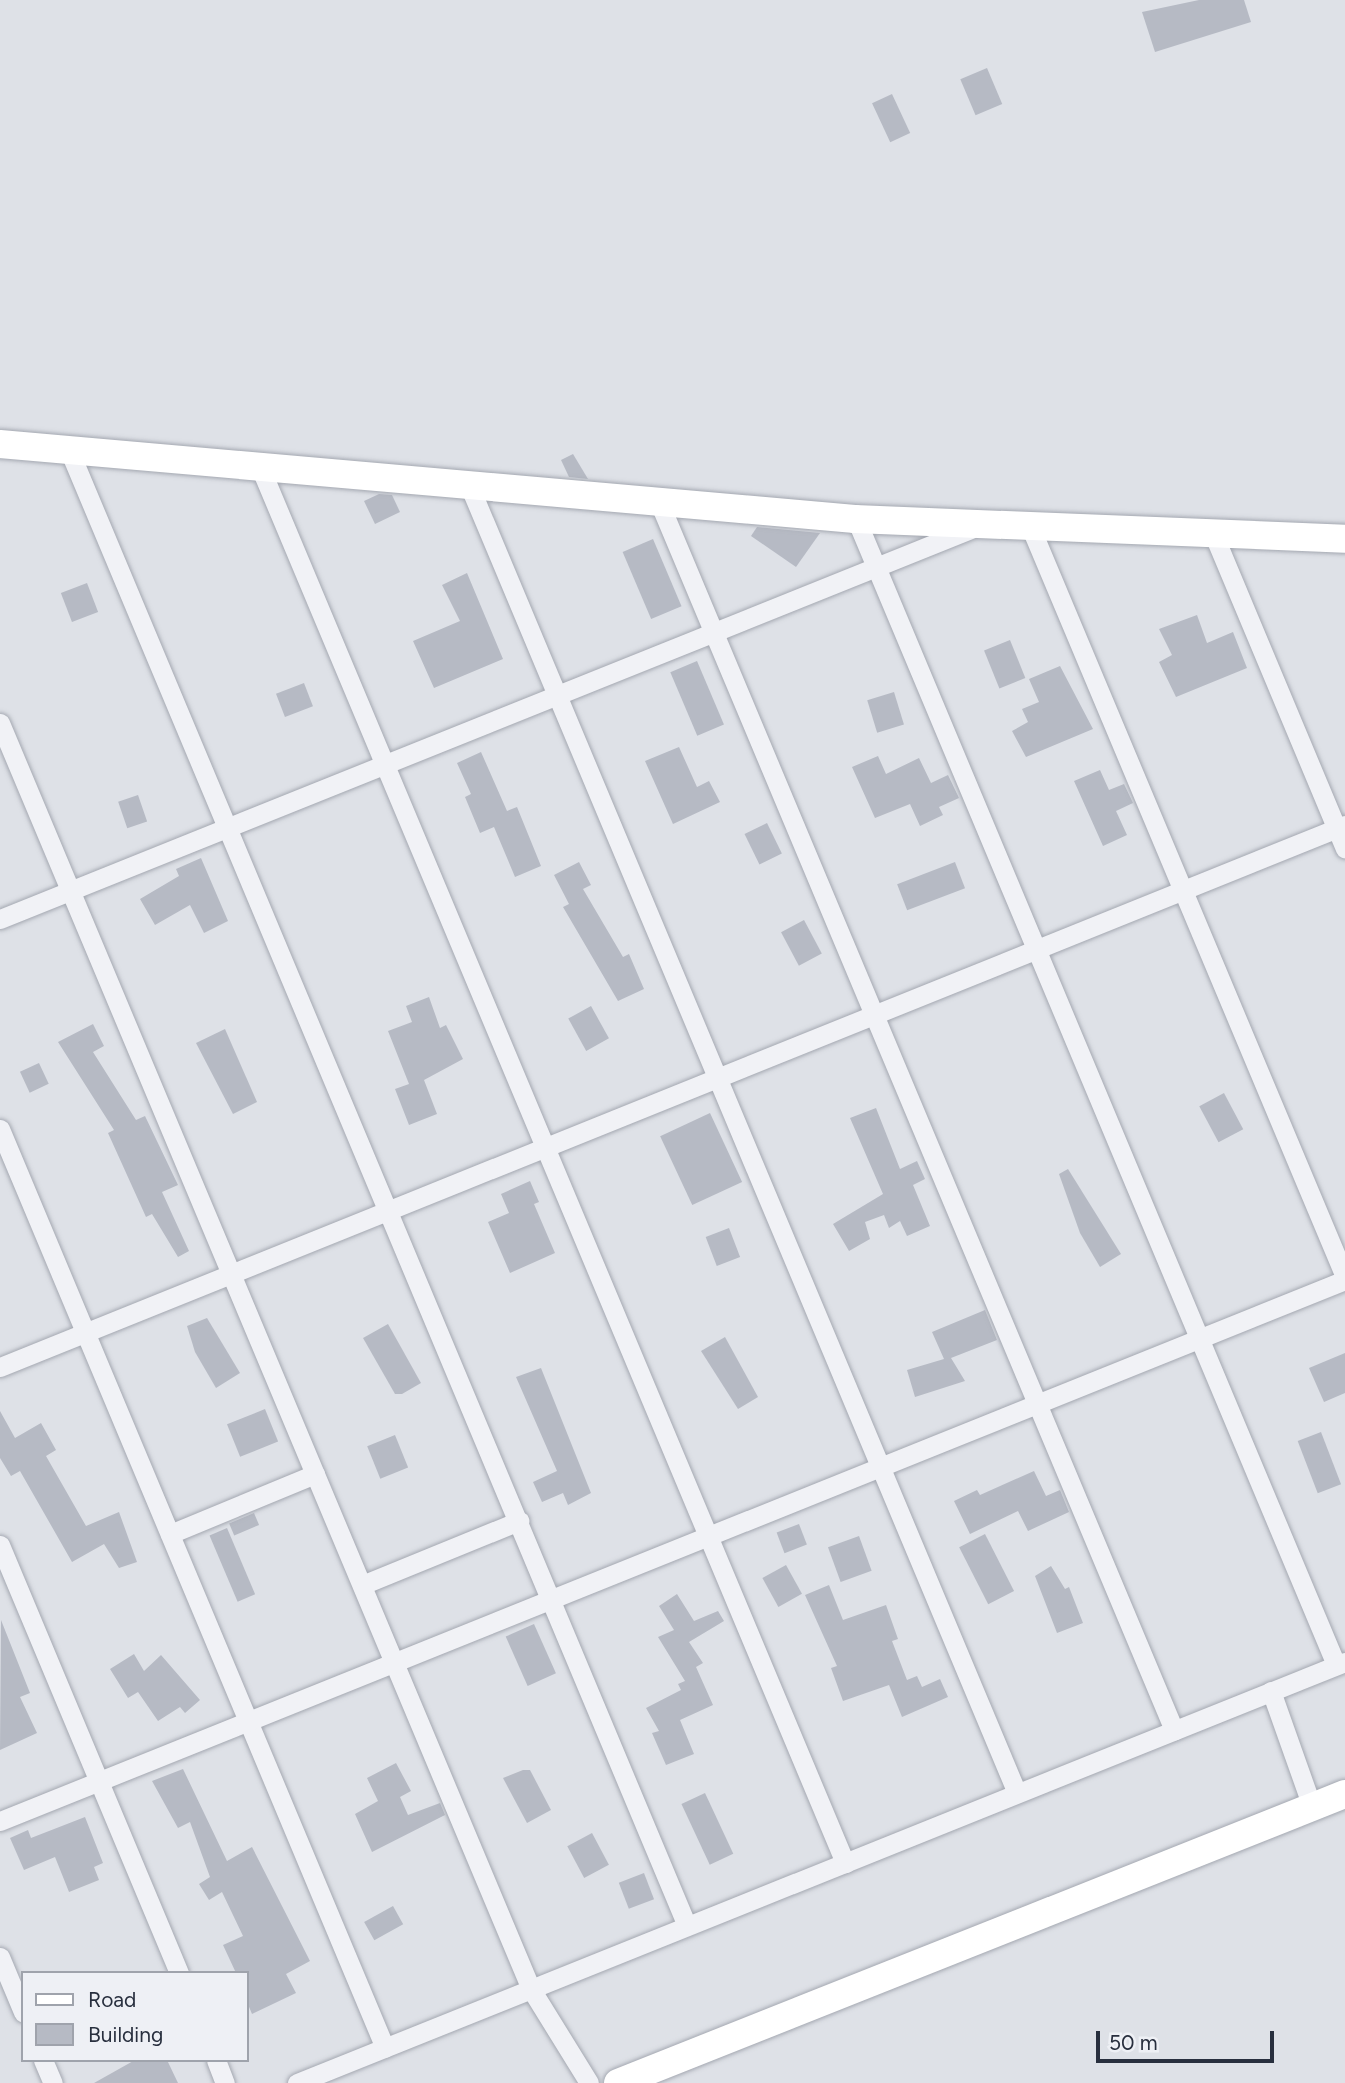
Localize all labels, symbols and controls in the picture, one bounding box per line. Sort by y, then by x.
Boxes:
legend [21,1971,248,2062]
text: Road [88,1987,136,2012]
scale bar [1100,2016,1278,2060]
text: Building [88,2022,163,2047]
text: 50 m [1109,2030,1158,2055]

